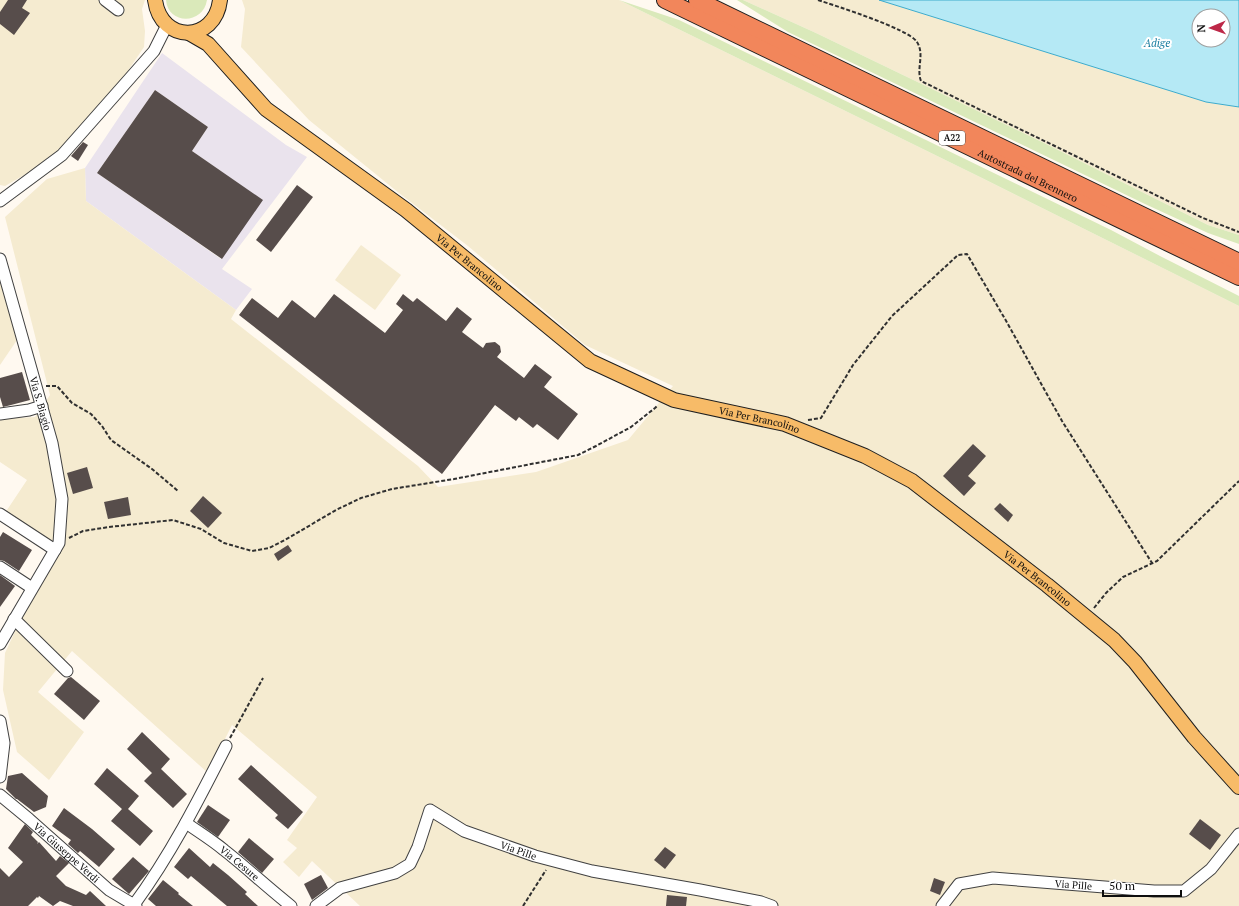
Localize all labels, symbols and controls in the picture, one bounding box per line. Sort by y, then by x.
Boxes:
north arrow [1191,8,1231,48]
text: N [1194,23,1208,33]
water label: Adige [1143,36,1170,50]
road number: A22 [939,131,965,145]
street label: Autostrada del Brennero [976,146,1080,205]
street label: Via Per Brancolino [433,231,506,294]
street label: Via S. Biagio [27,375,55,432]
street label: Via Per Brancolino [718,403,802,436]
street label: Via Per Brancolino [1001,547,1074,609]
street label: Via Giuseppe Verdi [31,820,103,885]
street label: Via Pille [499,838,538,863]
street label: Via Cesure [217,843,262,883]
scale bar [1103,872,1181,898]
street label: Via Pille [1054,877,1093,892]
text: 50 m [1109,878,1136,893]

